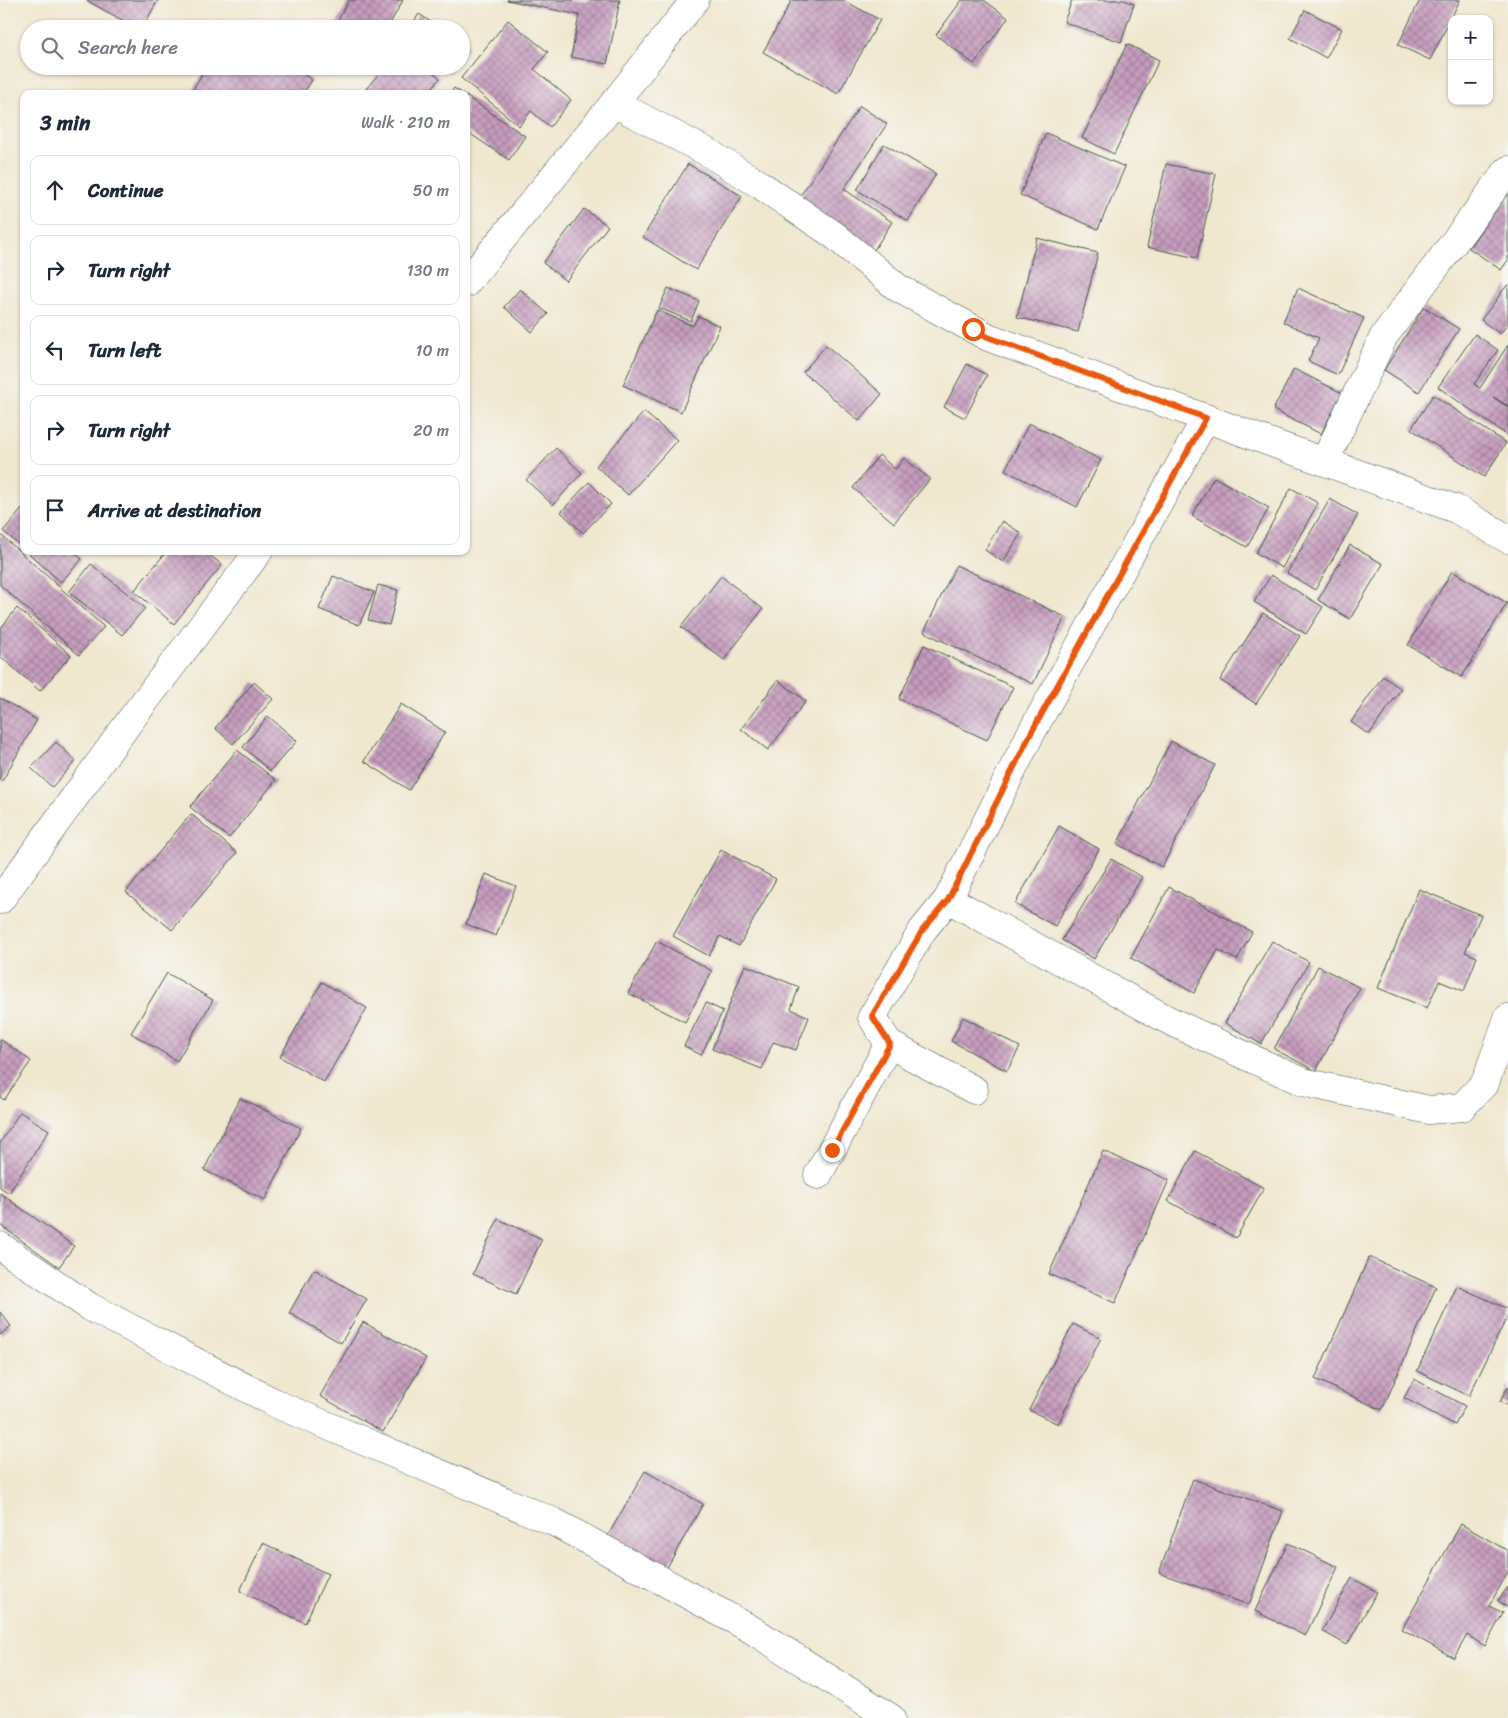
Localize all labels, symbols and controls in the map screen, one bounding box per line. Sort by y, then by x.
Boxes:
map controls [1448,15,1493,105]
button: + [1448,15,1493,60]
search box [20,20,470,75]
text: Search here [78,31,178,64]
icon: search [38,34,66,62]
button: − [1448,60,1493,105]
text: 3 min [40,104,90,142]
text: Walk · 210 m [361,108,450,137]
text: Continue [88,174,164,207]
icon: ahead [41,176,69,204]
text: 50 m [413,176,449,205]
text: Turn right [88,254,170,287]
icon: right [41,256,69,284]
text: 130 m [407,256,449,285]
route start [962,318,985,341]
text: Turn left [88,334,161,367]
icon: left [41,336,69,364]
text: 10 m [416,336,449,365]
text: Turn right [88,414,170,447]
icon: right [41,416,69,444]
text: 20 m [413,416,449,445]
text: Arrive at destination [88,494,261,527]
icon: arrive [41,496,69,524]
route end [821,1139,844,1162]

